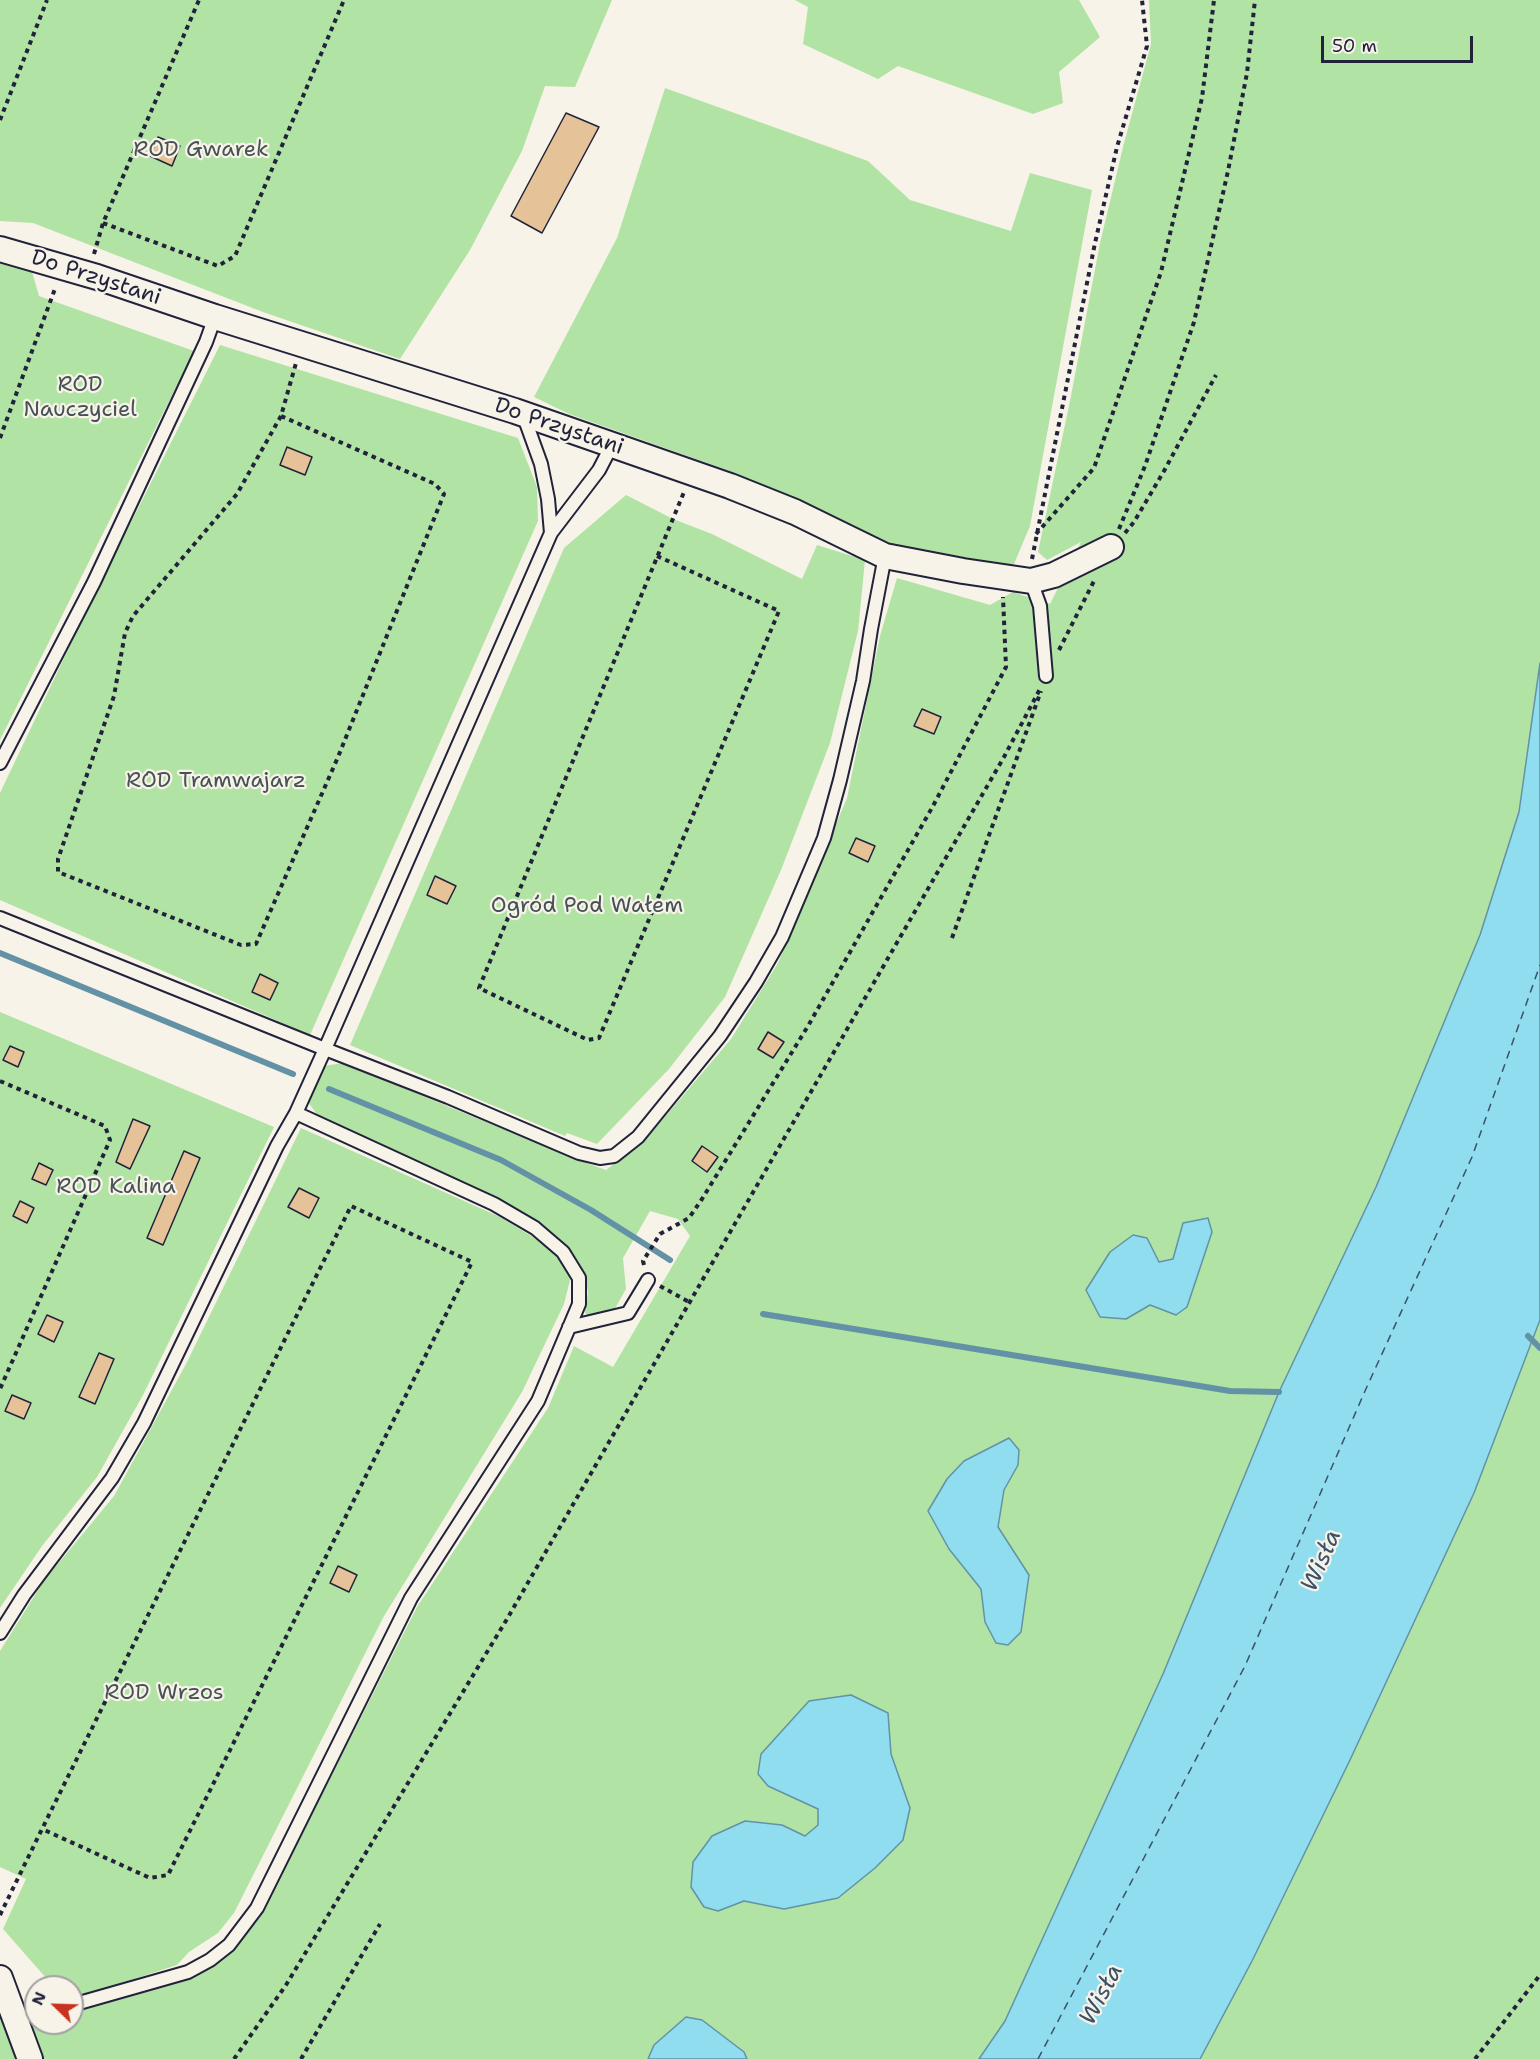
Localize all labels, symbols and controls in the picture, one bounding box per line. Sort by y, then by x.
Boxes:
scale bar [1324,24,1476,62]
text: 50 m [1332,34,1377,58]
park label: ROD Gwarek [133,137,269,163]
street label: Do Przystani [28,245,164,311]
park label: ROD Nauczyciel [23,372,137,424]
street label: Do Przystani [491,393,627,461]
park label: ROD Tramwajarz [126,768,306,794]
park label: Ogród Pod Wałem [491,893,683,919]
park label: ROD Kalina [56,1174,176,1200]
water label: Wisła [1296,1526,1348,1596]
park label: ROD Wrzos [104,1680,224,1706]
water label: Wisła [1074,1960,1130,2030]
north arrow [24,1975,84,2035]
text: N [27,1989,51,2008]

